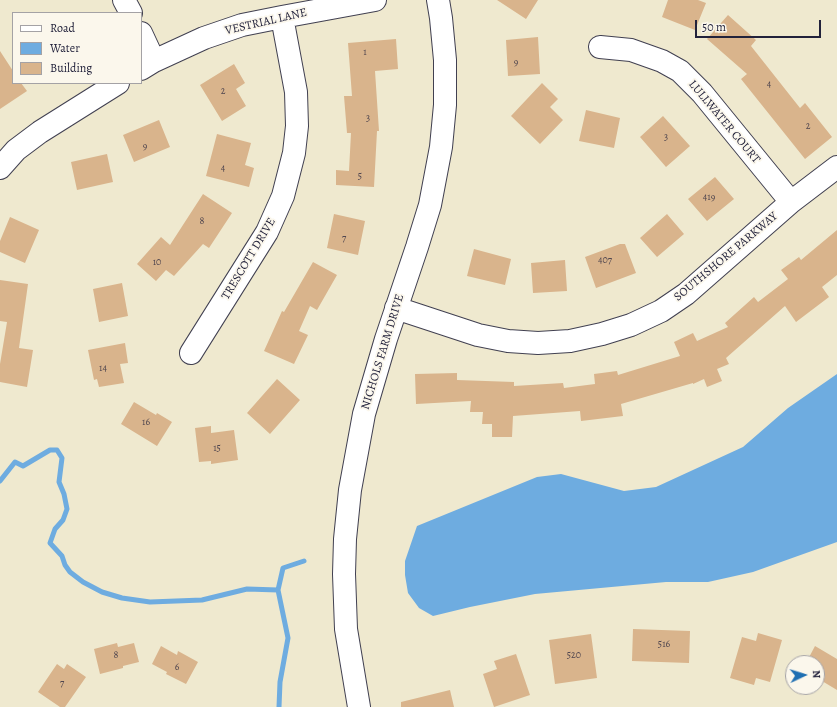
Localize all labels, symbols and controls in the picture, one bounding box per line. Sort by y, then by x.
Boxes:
street label: VESTRIAL LANE [224,6,308,38]
legend [12,12,142,84]
scale bar [697,12,823,38]
text: 50 m [702,19,726,35]
text: Road [50,20,75,36]
text: Water [50,40,80,56]
house number: 1 [363,47,367,59]
house number: 9 [514,57,518,69]
text: Building [50,60,92,76]
street label: LULLWATER COURT [685,77,763,167]
house number: 4 [767,79,771,91]
house number: 2 [221,86,225,98]
house number: 3 [366,113,370,125]
house number: 2 [806,121,810,133]
house number: 3 [664,132,668,144]
house number: 9 [143,141,147,153]
house number: 4 [221,163,225,175]
house number: 5 [358,171,362,183]
house number: 419 [703,192,715,204]
street label: SOUTHSHORE PARKWAY [671,209,781,305]
street label: TRESCOTT DRIVE [219,215,279,303]
house number: 8 [200,216,204,228]
house number: 7 [342,233,346,245]
house number: 407 [598,255,612,267]
house number: 10 [153,257,161,269]
street label: NICHOLS FARM DRIVE [359,293,407,411]
house number: 14 [99,363,107,375]
house number: 16 [142,417,150,429]
house number: 15 [213,443,221,455]
house number: 516 [658,639,670,651]
house number: 8 [114,650,118,662]
house number: 520 [567,650,581,662]
north arrow [785,655,825,695]
house number: 6 [175,662,179,674]
text: N [809,670,824,679]
house number: 7 [60,678,64,690]

